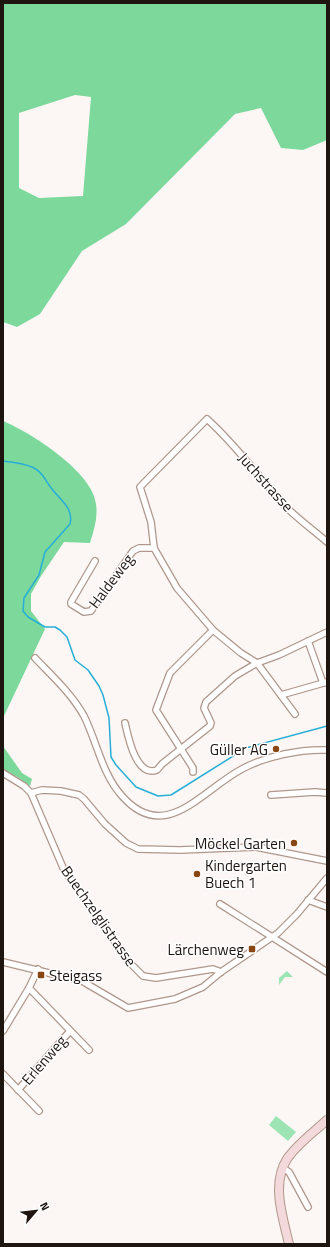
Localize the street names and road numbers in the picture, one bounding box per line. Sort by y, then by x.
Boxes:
street label: Juchstrasse [233,447,299,517]
street label: Haldeweg [83,549,139,613]
street label: Buechzelglistrasse [56,861,142,971]
street label: Erlenweg [16,1030,72,1090]

